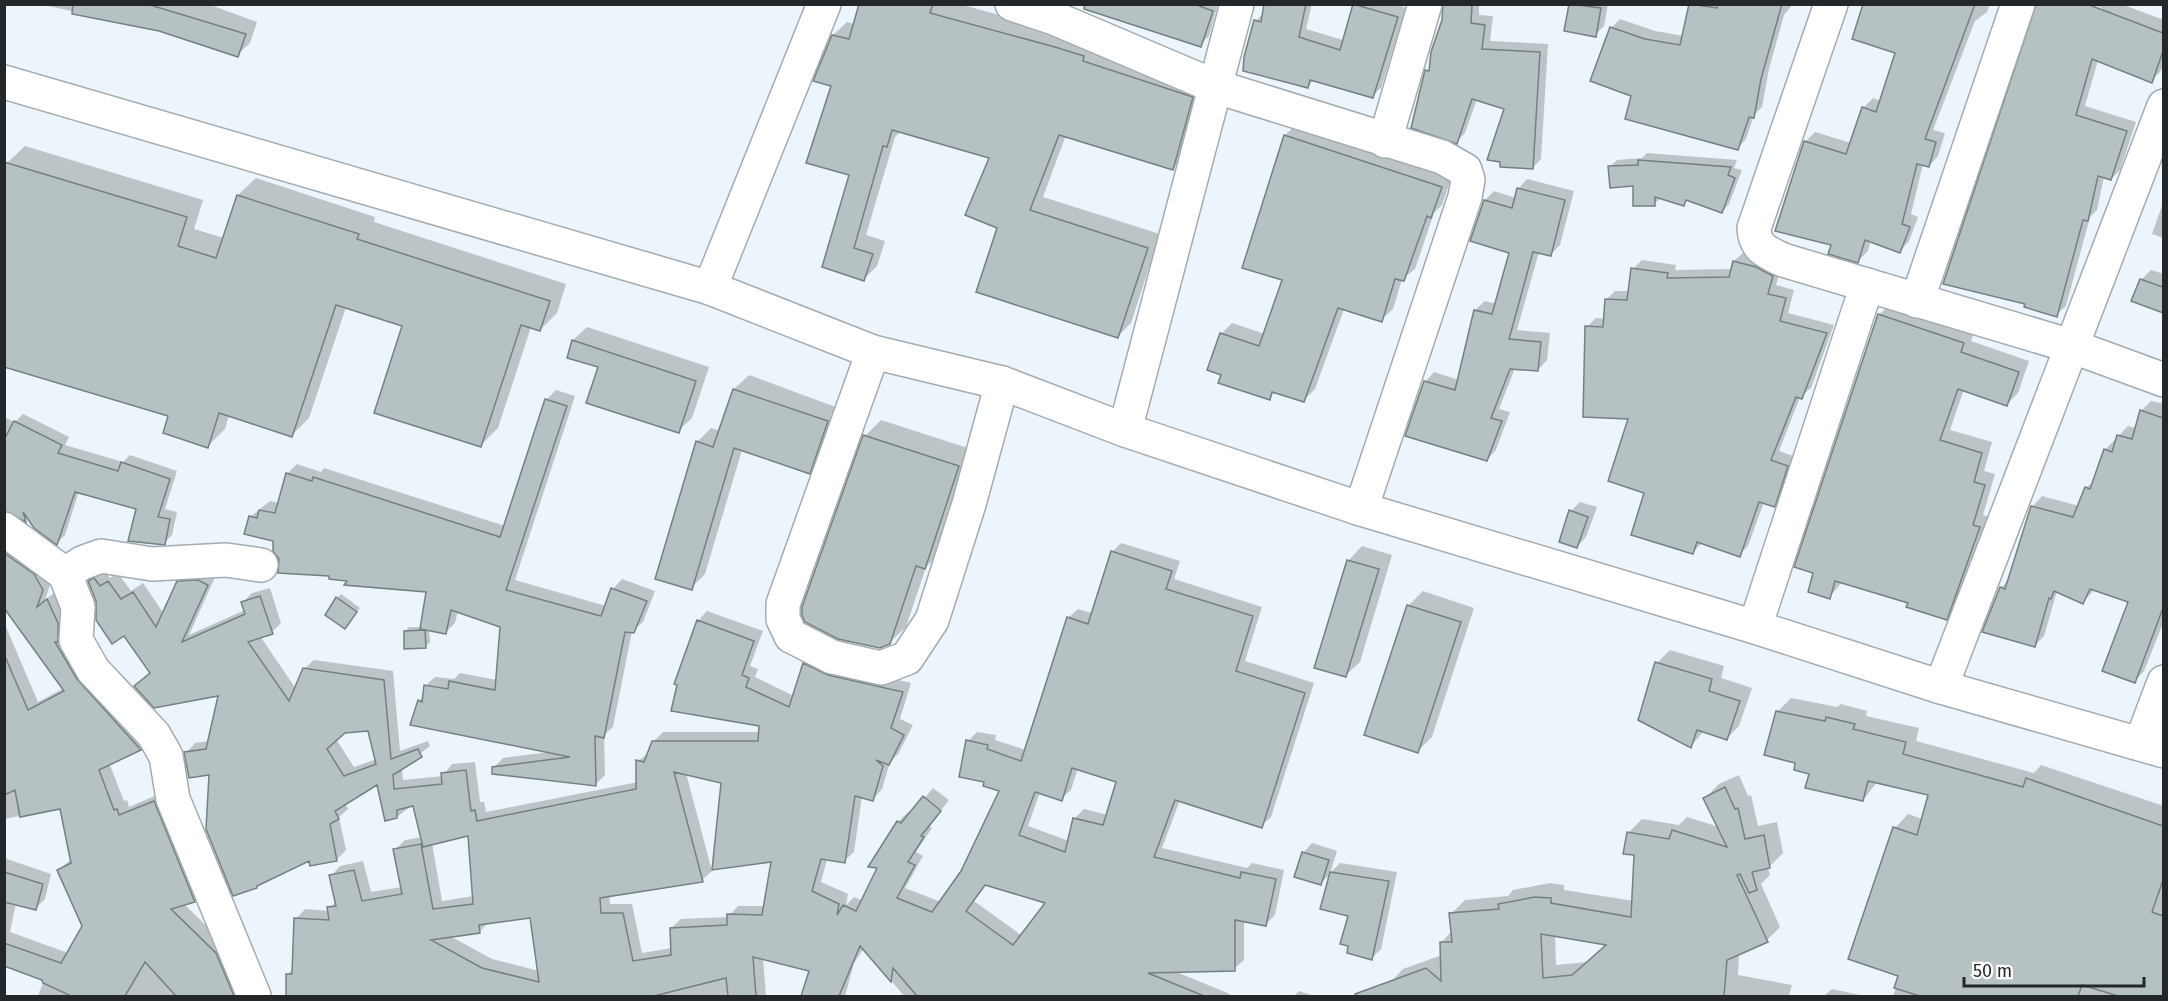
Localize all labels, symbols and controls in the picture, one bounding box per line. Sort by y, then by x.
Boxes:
scale bar [1964,950,2144,988]
text: 50 m [1973,960,2012,982]

